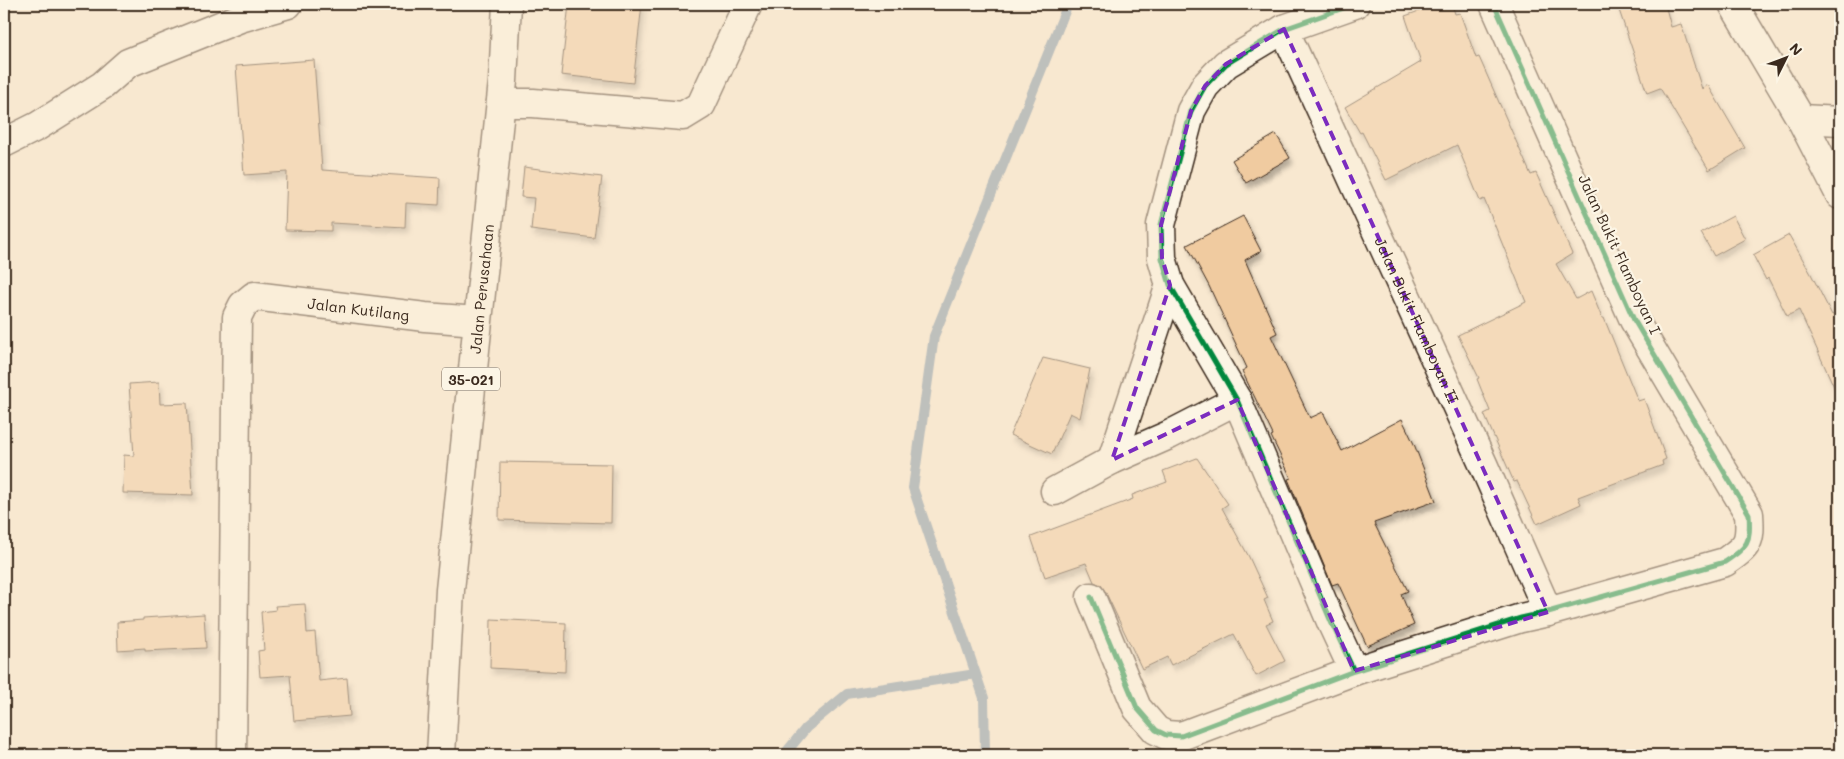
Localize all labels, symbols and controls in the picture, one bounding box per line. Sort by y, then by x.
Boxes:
north arrow [1762,32,1812,82]
text: N [1785,39,1807,59]
street label: Jalan Bukit Flamboyan I [1574,171,1666,337]
street label: Jalan Perusahaan [465,223,498,355]
street label: Jalan Bukit Flamboyan II [1370,234,1464,407]
street label: Jalan Kutilang [306,293,411,325]
road number: 35-021 [442,368,500,390]

